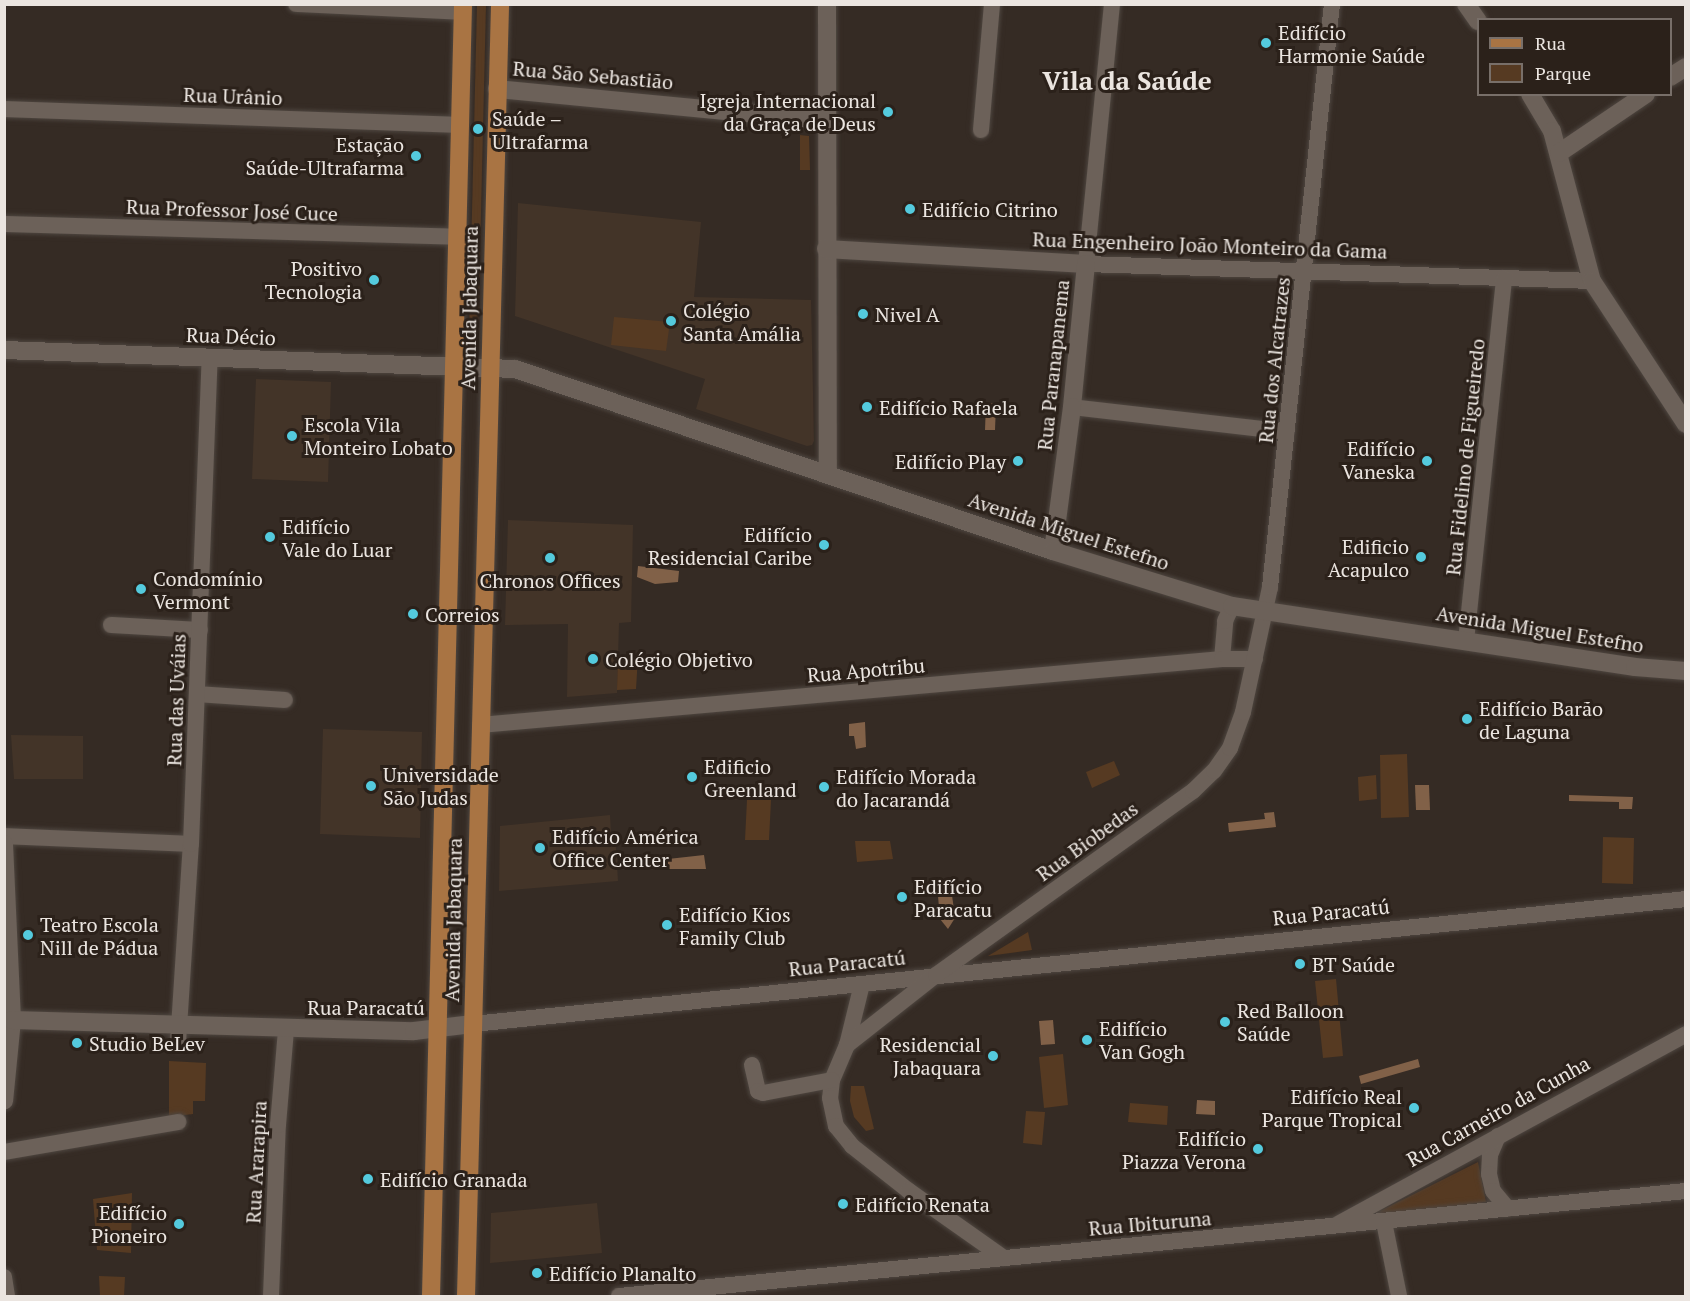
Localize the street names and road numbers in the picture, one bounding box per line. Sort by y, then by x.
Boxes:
street label: Rua São Sebastião [512,56,674,94]
street label: Rua Urânio [183,82,283,110]
street label: Rua Professor José Cuce [126,194,338,226]
street label: Avenida Jabaquara [456,226,482,390]
street label: Rua Engenheiro João Monteiro da Gama [1032,227,1388,263]
street label: Rua dos Alcatrazes [1253,276,1295,444]
street label: Rua Paranapanema [1032,278,1074,452]
street label: Rua Décio [186,322,276,350]
street label: Rua Fidelino de Figueiredo [1441,337,1489,577]
street label: Avenida Miguel Estefno [965,487,1173,575]
street label: Avenida Miguel Estefno [1434,601,1646,657]
street label: Rua das Uváias [162,633,190,767]
street label: Rua Apotribu [806,653,926,687]
street label: Rua Biobedas [1032,796,1142,886]
street label: Avenida Jabaquara [440,838,466,1002]
street label: Rua Paracatú [1271,894,1391,930]
street label: Rua Paracatú [787,945,907,981]
street label: Rua Paracatú [307,995,425,1019]
street label: Rua Carneiro da Cunha [1402,1051,1594,1171]
street label: Rua Ararapira [241,1100,271,1224]
street label: Rua Ibituruna [1088,1206,1212,1240]

